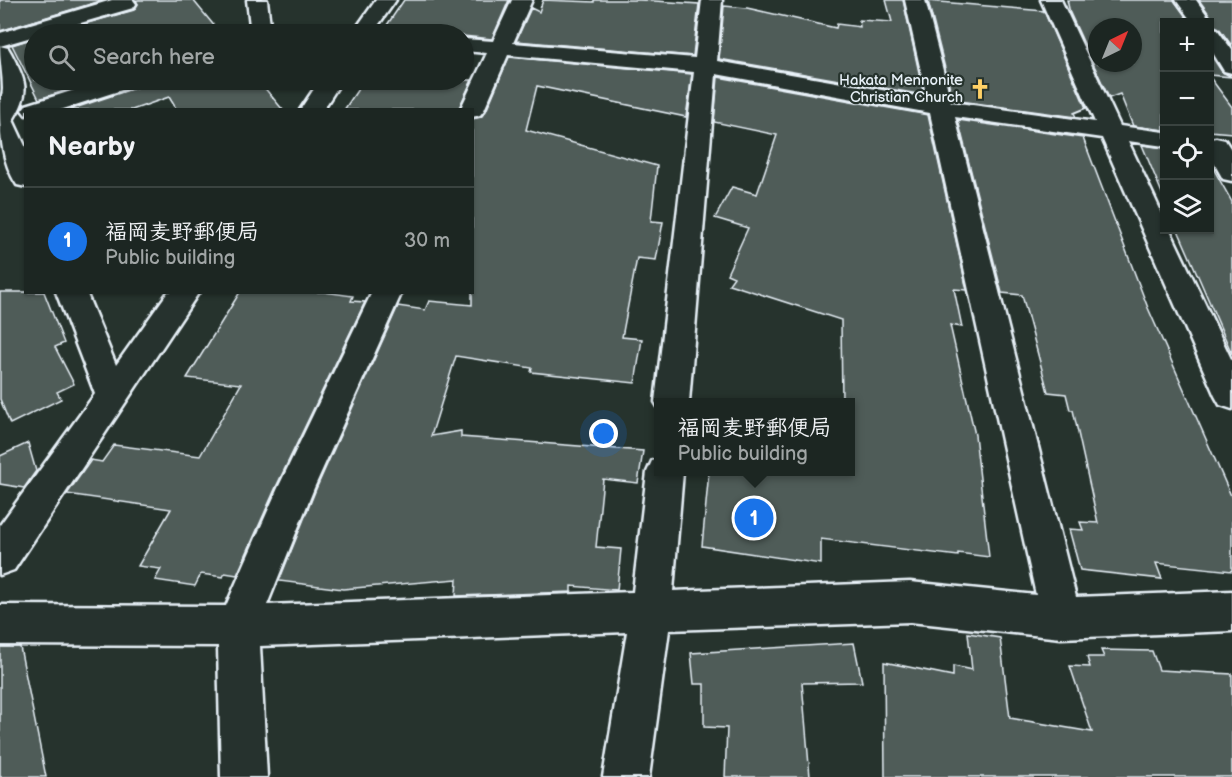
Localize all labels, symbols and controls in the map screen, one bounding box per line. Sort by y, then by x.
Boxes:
north arrow [1088,18,1142,72]
map controls [1160,18,1214,234]
button: + [1160,18,1214,72]
search box [24,24,474,90]
icon: search [45,41,78,74]
text: Search here [93,44,215,71]
place label: Hakata Mennonite Christian Church [839,71,963,107]
button: − [1160,72,1214,126]
church icon: Hakata Mennonite Christian Church [968,77,992,101]
button: locate [1160,126,1214,180]
text: Nearby [48,132,135,163]
button: layers [1160,180,1214,234]
text: 福岡麦野郵便局 [105,219,259,246]
text: 1 [63,229,72,253]
text: 30 m [404,229,450,253]
text: Public building [105,246,235,270]
popup [654,398,855,476]
text: 福岡麦野郵便局 [677,415,832,442]
your location [589,419,618,448]
text: Public building [677,442,808,466]
pin: 1 [734,496,774,540]

